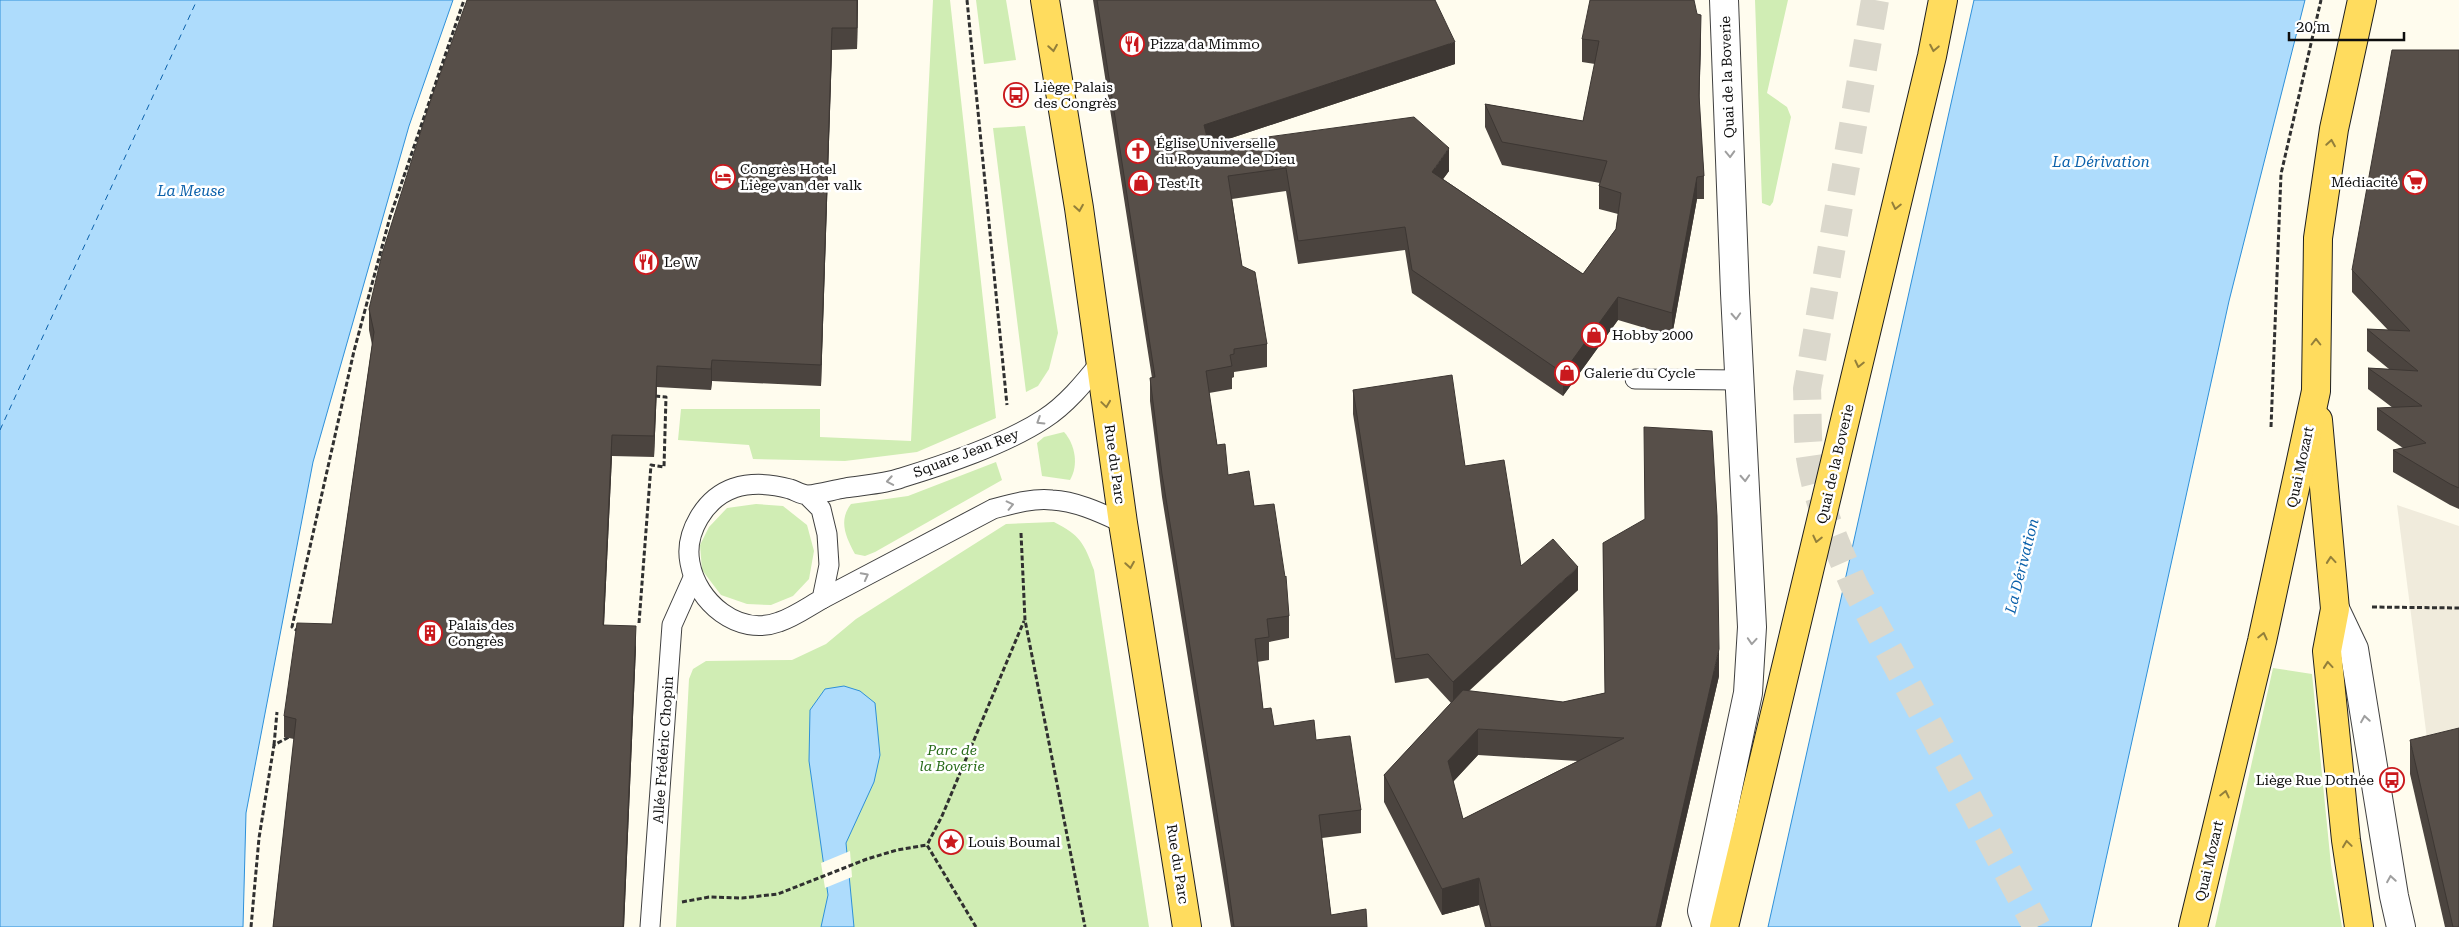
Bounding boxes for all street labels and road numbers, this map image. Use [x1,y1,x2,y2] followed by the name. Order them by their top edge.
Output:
[1717,15,1737,138] street label: Quai de la Boverie
[1813,402,1857,525] street label: Quai de la Boverie
[1101,423,1129,505] street label: Rue du Parc
[911,425,1022,481] street label: Square Jean Rey
[2284,425,2316,509] street label: Quai Mozart
[650,676,676,824] street label: Allée Frédéric Chopin
[2192,819,2226,903] street label: Quai Mozart
[1164,823,1192,905] street label: Rue du Parc

